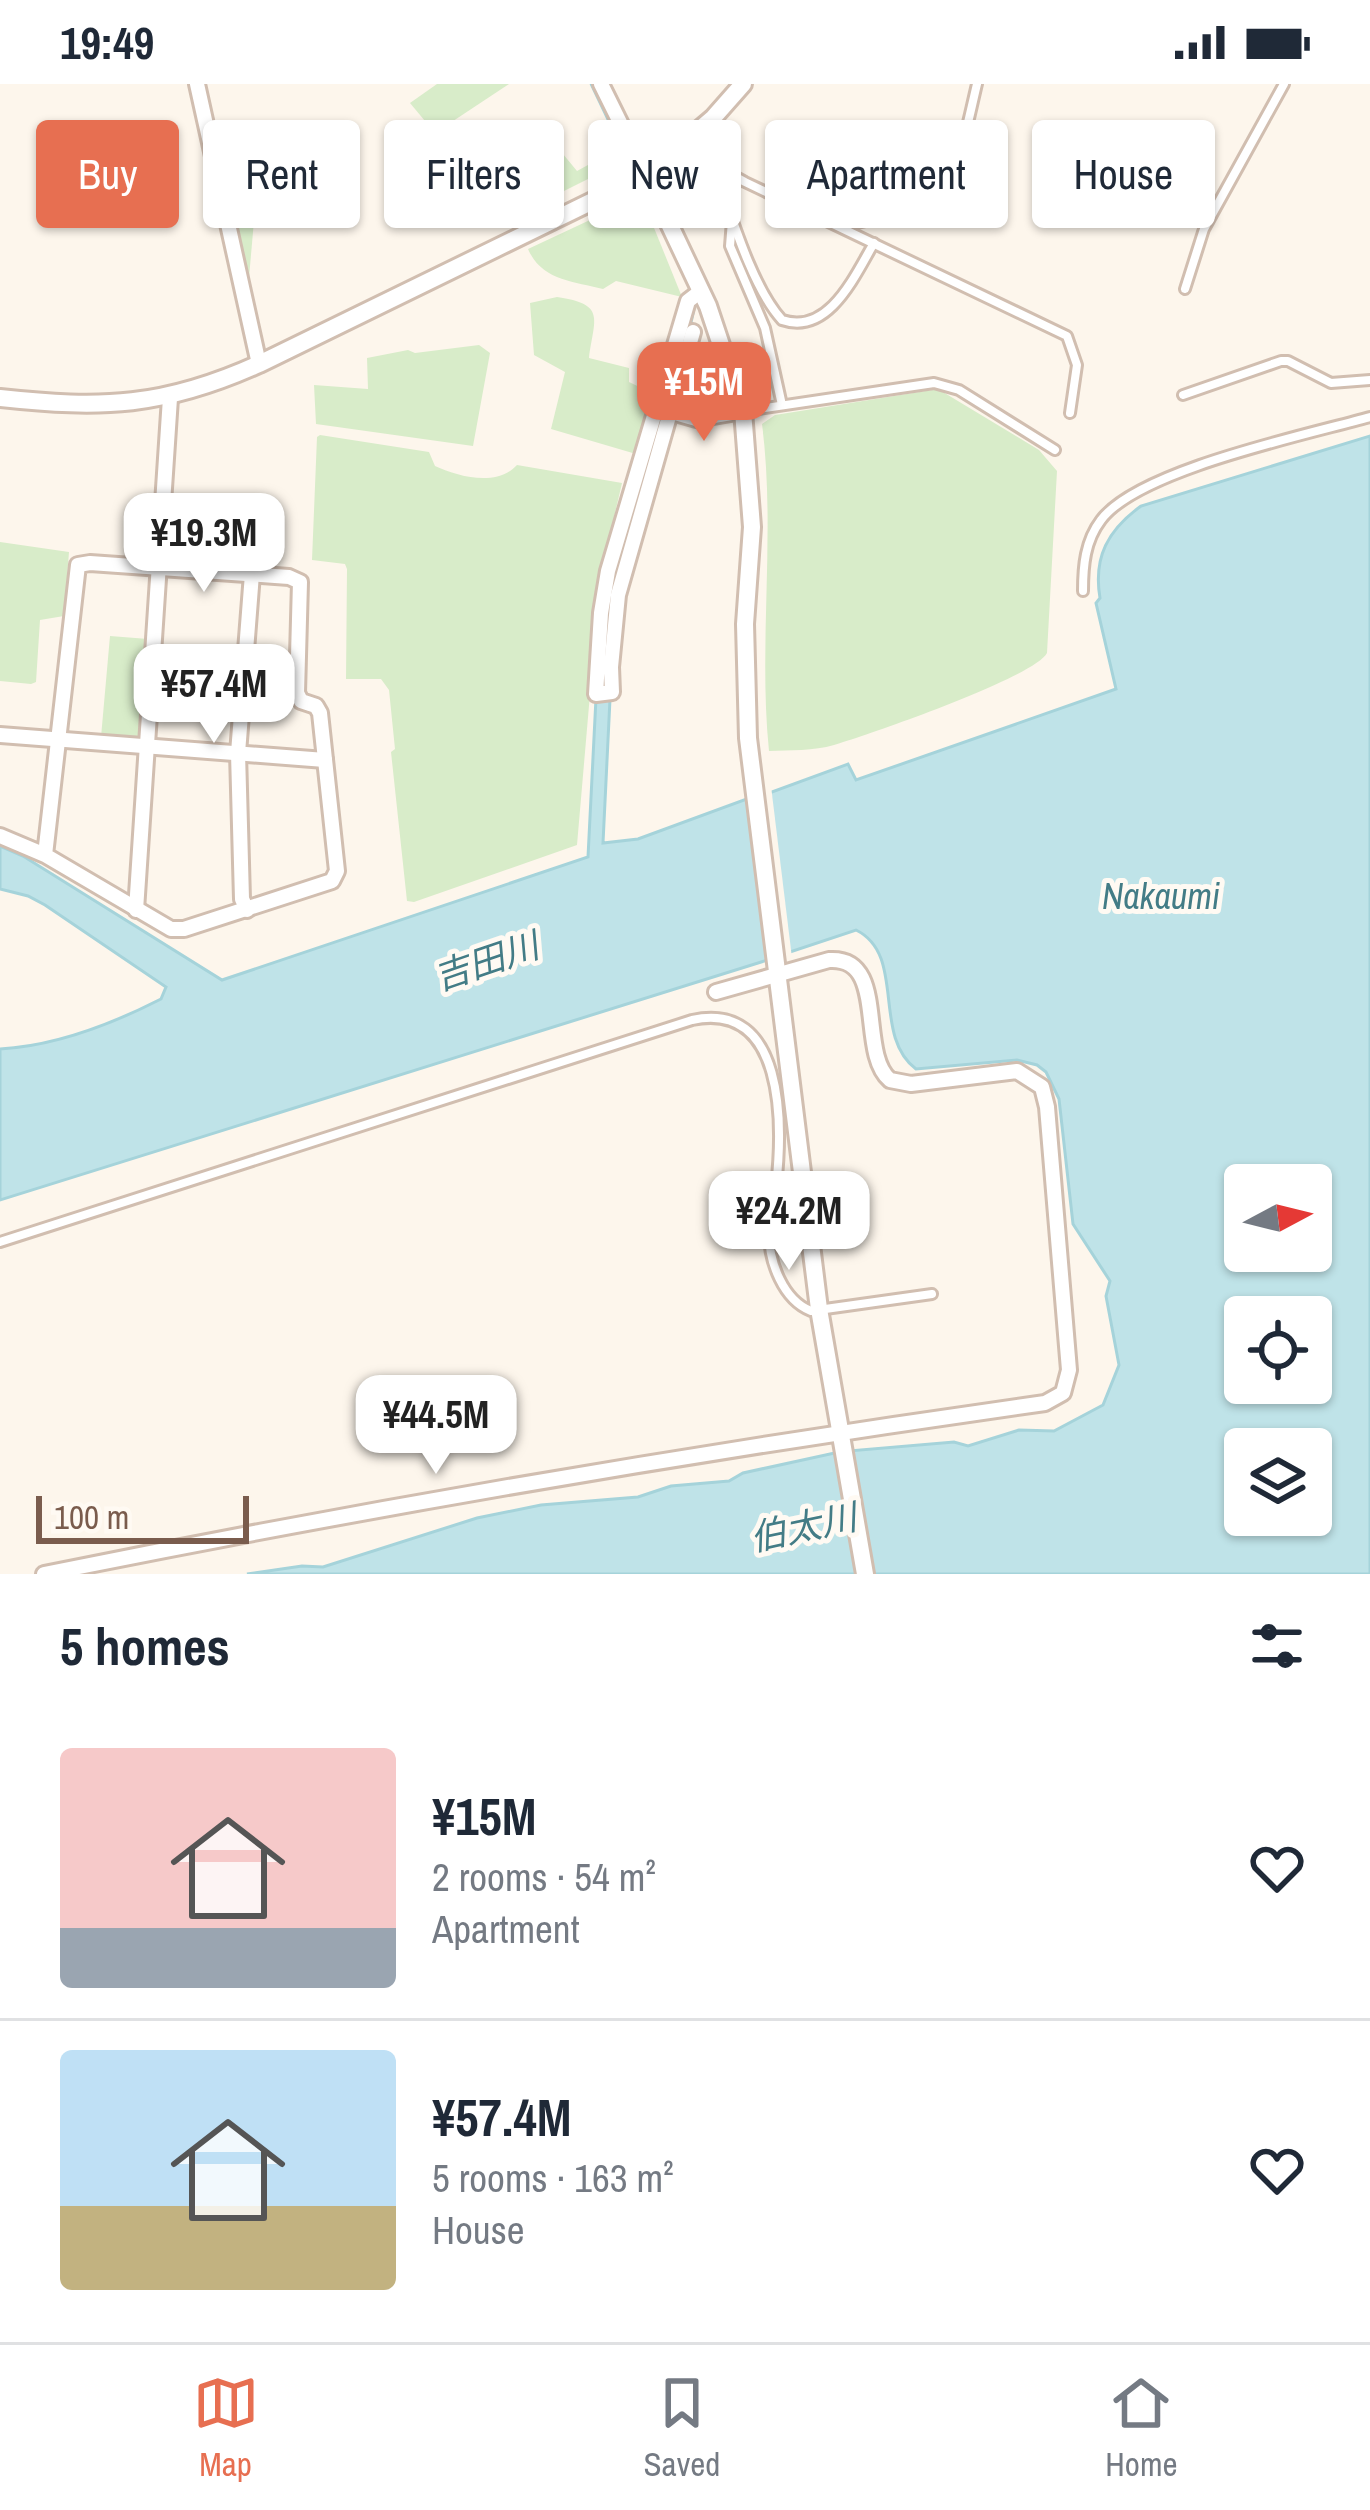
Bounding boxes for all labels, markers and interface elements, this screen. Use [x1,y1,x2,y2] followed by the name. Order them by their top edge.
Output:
[60,12,154,73] text: 19:49
[36,120,179,228] chip: Buy
[203,120,360,228] chip: Rent
[384,120,564,228] chip: Filters
[588,120,741,228] chip: New
[765,120,1008,228] chip: Apartment
[1032,120,1215,228] chip: House
[633,342,775,444] pin: ¥15M
[664,355,744,407] text: ¥15M
[106,493,302,595] pin: ¥19.3M
[151,506,257,558] text: ¥19.3M
[116,644,312,746] pin: ¥57.4M
[161,657,267,709] text: ¥57.4M
[1102,872,1220,920] water label: Nakaumi
[427,919,549,1001] water label: 吉田川
[1224,1164,1332,1272] north arrow
[1224,1164,1332,1536] map controls
[691,1171,887,1273] pin: ¥24.2M
[736,1184,842,1236] text: ¥24.2M
[1224,1296,1332,1404] button: locate
[338,1375,534,1477] pin: ¥44.5M
[383,1388,489,1440] text: ¥44.5M
[1224,1428,1332,1536] button: layers
[36,1490,249,1543] scale bar
[745,1491,865,1562] water label: 伯太川
[54,1495,129,1539] text: 100 m
[60,1612,230,1681] text: 5 homes
[1244,1613,1310,1679] icon: filters
[432,1782,537,1851] text: ¥15M
[156,1796,300,1940] icon: home
[1244,1835,1310,1901] icon: heart
[432,1851,656,1903] text: 2 rooms · 54 m²
[432,1903,580,1955] text: Apartment
[432,2083,572,2152] text: ¥57.4M
[156,2098,300,2242] icon: home
[1244,2137,1310,2203] icon: heart
[432,2152,674,2204] text: 5 rooms · 163 m²
[432,2204,524,2256] text: House
[193,2370,259,2486] tab: Map
[644,2370,720,2486] tab: Saved
[1105,2370,1177,2486] tab: Home

